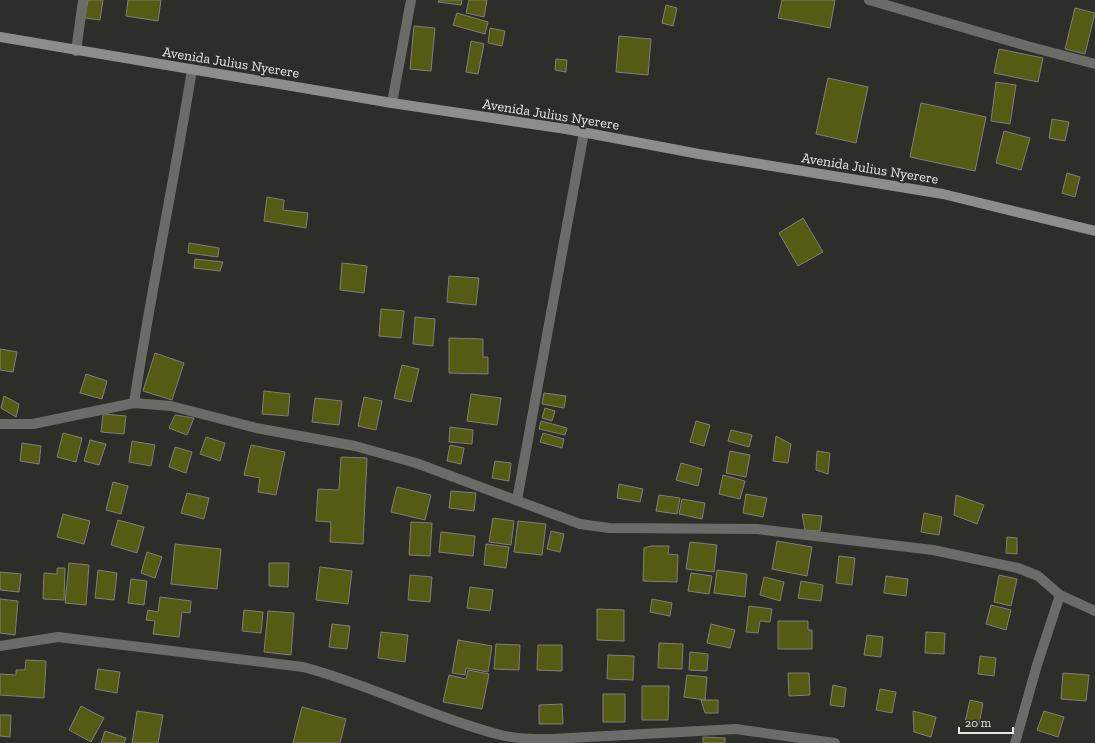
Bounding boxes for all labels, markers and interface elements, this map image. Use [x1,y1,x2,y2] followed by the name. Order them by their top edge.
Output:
[161,43,301,82] street label: Avenida Julius Nyerere
[481,95,621,134] street label: Avenida Julius Nyerere
[800,149,940,188] street label: Avenida Julius Nyerere
[959,709,1013,735] scale bar
[965,716,992,730] text: 20 m

